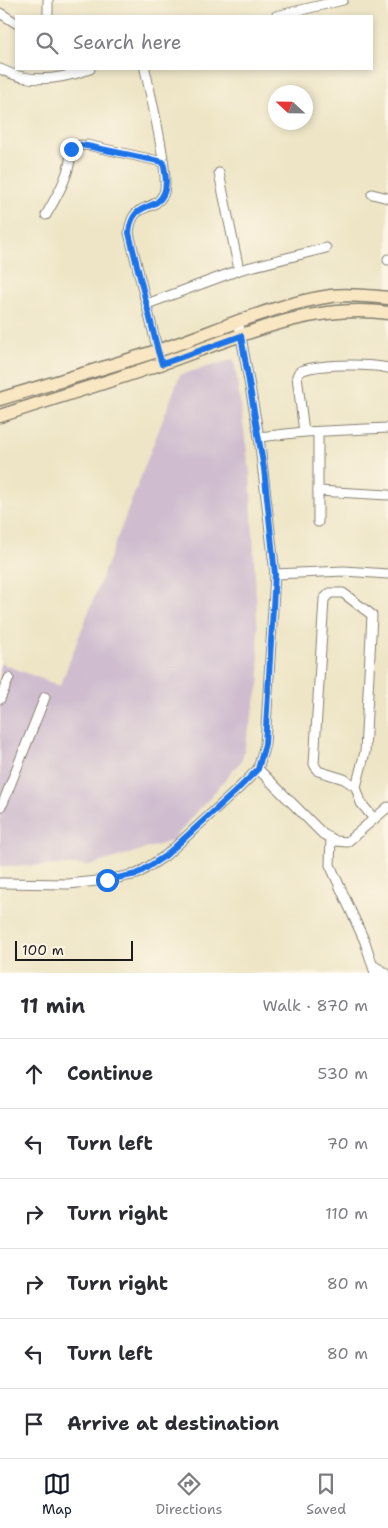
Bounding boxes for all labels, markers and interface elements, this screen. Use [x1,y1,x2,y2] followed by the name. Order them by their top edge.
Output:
[15,15,373,70] search box
[33,29,61,57] icon: search
[73,30,182,55] text: Search here
[268,85,313,130] north arrow
[60,138,83,161] route end
[96,869,119,892] route start
[15,938,132,961] scale bar
[22,941,64,959] text: 100 m
[20,992,85,1020] text: 11 min
[262,995,368,1016] text: Walk · 870 m
[20,1060,48,1088] icon: ahead
[67,1061,153,1086] text: Continue
[318,1063,368,1084] text: 530 m
[20,1130,48,1158] icon: left
[67,1131,153,1156] text: Turn left
[327,1133,368,1154] text: 70 m
[20,1200,48,1228] icon: right
[67,1201,168,1226] text: Turn right
[325,1203,368,1224] text: 110 m
[20,1270,48,1298] icon: right
[67,1271,168,1296] text: Turn right
[327,1273,368,1294] text: 80 m
[20,1340,48,1368] icon: left
[67,1341,153,1366] text: Turn left
[327,1343,368,1364] text: 80 m
[20,1410,48,1438] icon: arrive
[67,1411,279,1436] text: Arrive at destination
[42,1470,72,1518] tab: Map
[156,1470,222,1518] tab: Directions
[306,1470,346,1518] tab: Saved

